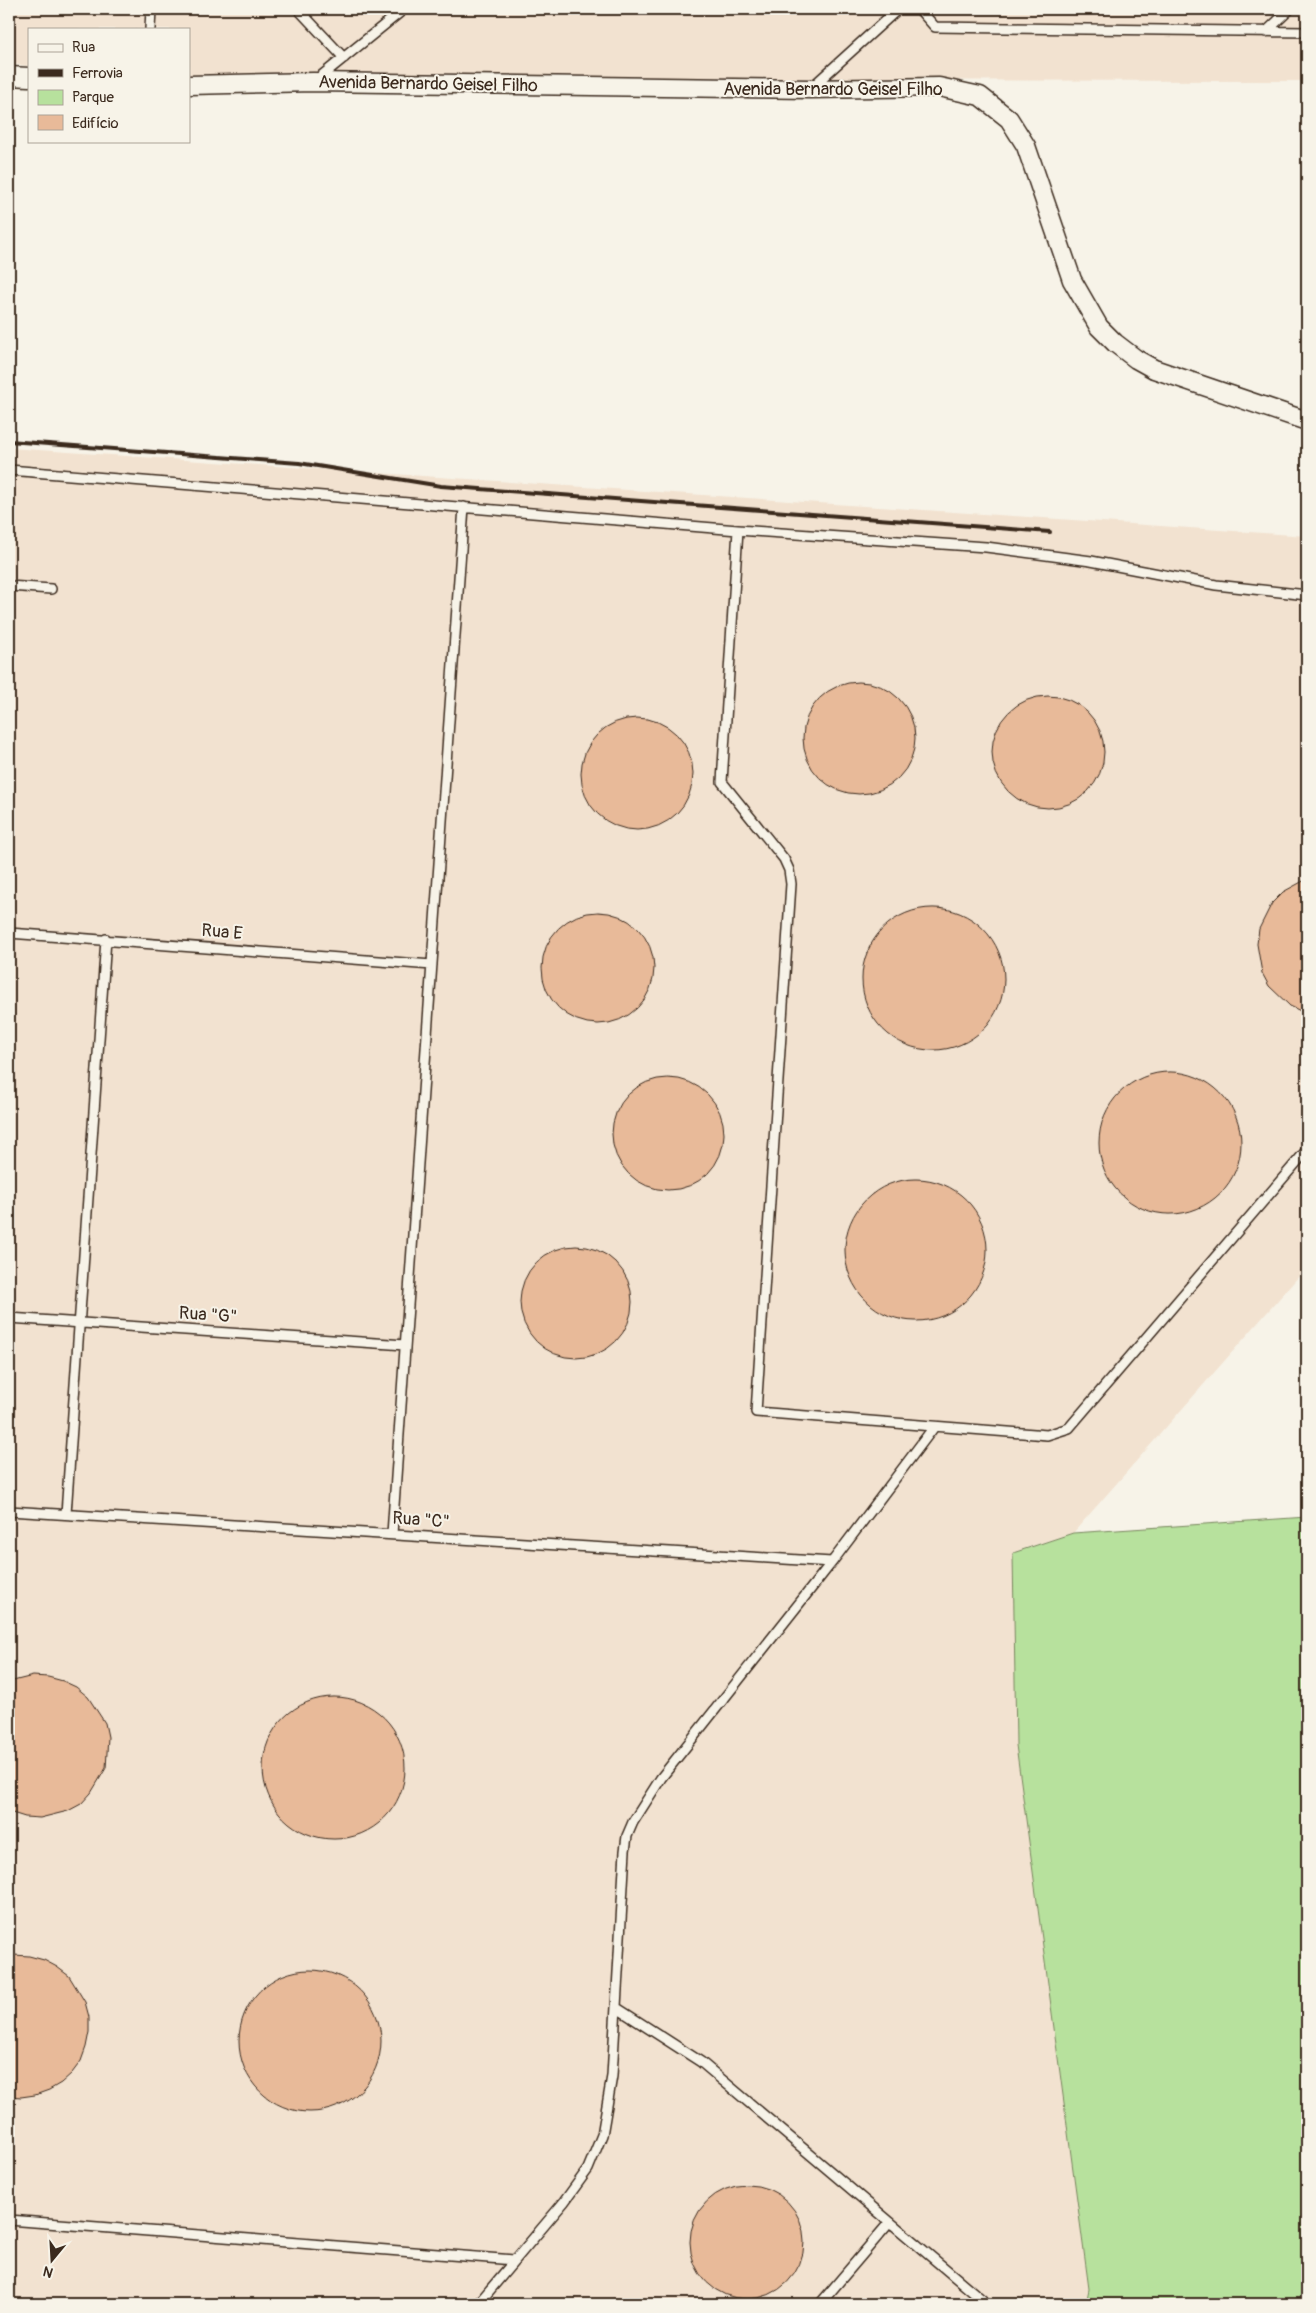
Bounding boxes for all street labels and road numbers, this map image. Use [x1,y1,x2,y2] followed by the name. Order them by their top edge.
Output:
[318,71,538,97] street label: Avenida Bernardo Geisel Filho
[723,78,943,101] street label: Avenida Bernardo Geisel Filho
[201,919,243,945] street label: Rua E
[178,1301,238,1329] street label: Rua "G"
[392,1507,450,1533] street label: Rua "C"

